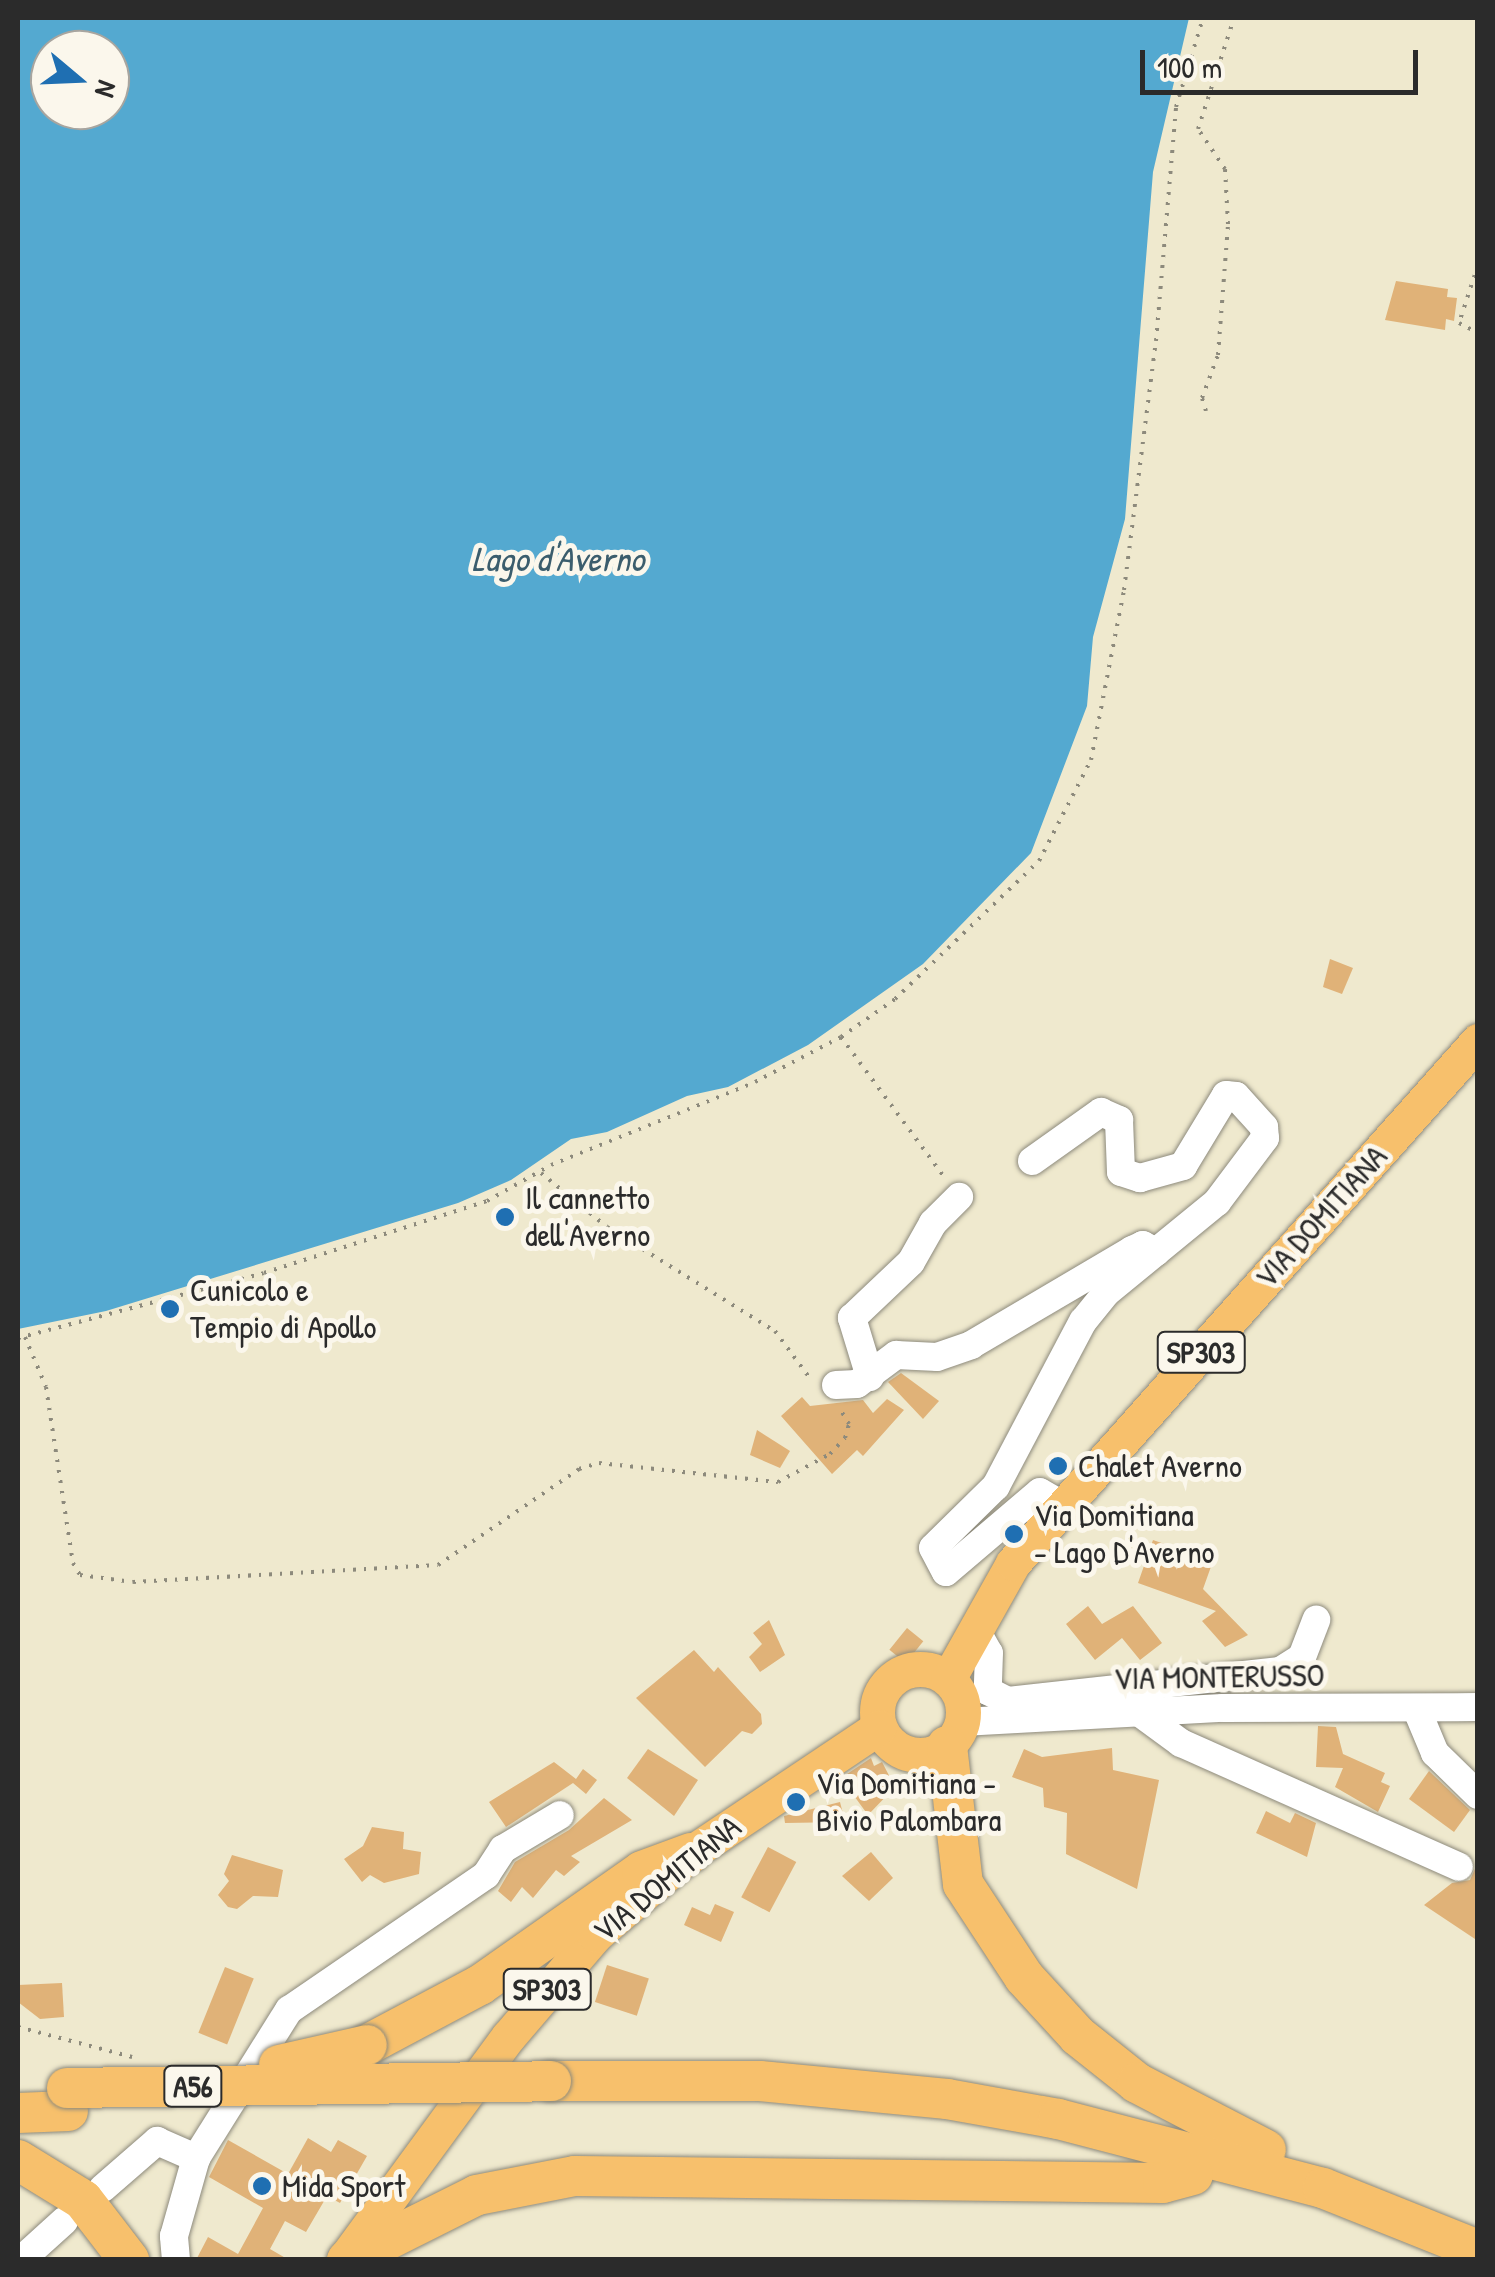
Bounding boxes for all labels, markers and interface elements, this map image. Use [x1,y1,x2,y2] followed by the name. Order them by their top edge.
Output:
[30,30,130,130] north arrow
[1145,30,1422,92] scale bar
[1157,47,1222,87] text: 100 m
[86,76,127,102] text: N
[472,538,644,580] water label: Lago d'Averno
[1247,1138,1395,1296] street label: VIA DOMITIANA
[525,1180,650,1255] place label: Il cannetto dell'Averno
[494,1206,516,1228] marker: Il cannetto dell'Averno
[190,1272,376,1347] place label: Cunicolo e Tempio di Apollo
[159,1298,181,1320] marker: Cunicolo e Tempio di Apollo
[1156,1327,1246,1377] road number: SP303
[1078,1447,1242,1485] place label: Chalet Averno
[1047,1455,1069,1477] marker: Chalet Averno
[1034,1497,1215,1572] place label: Via Domitiana - Lago D'Averno
[1003,1523,1025,1545] marker: Via Domitiana - Lago D'Averno
[1113,1656,1325,1698] street label: VIA MONTERUSSO
[816,1765,1001,1840] place label: Via Domitiana - Bivio Palombara
[785,1791,807,1813] marker: Via Domitiana - Bivio Palombara
[585,1808,749,1950] street label: VIA DOMITIANA
[502,1964,592,2014] road number: SP303
[163,2061,223,2111] road number: A56
[282,2167,405,2205] place label: Mida Sport
[251,2175,273,2197] marker: Mida Sport

